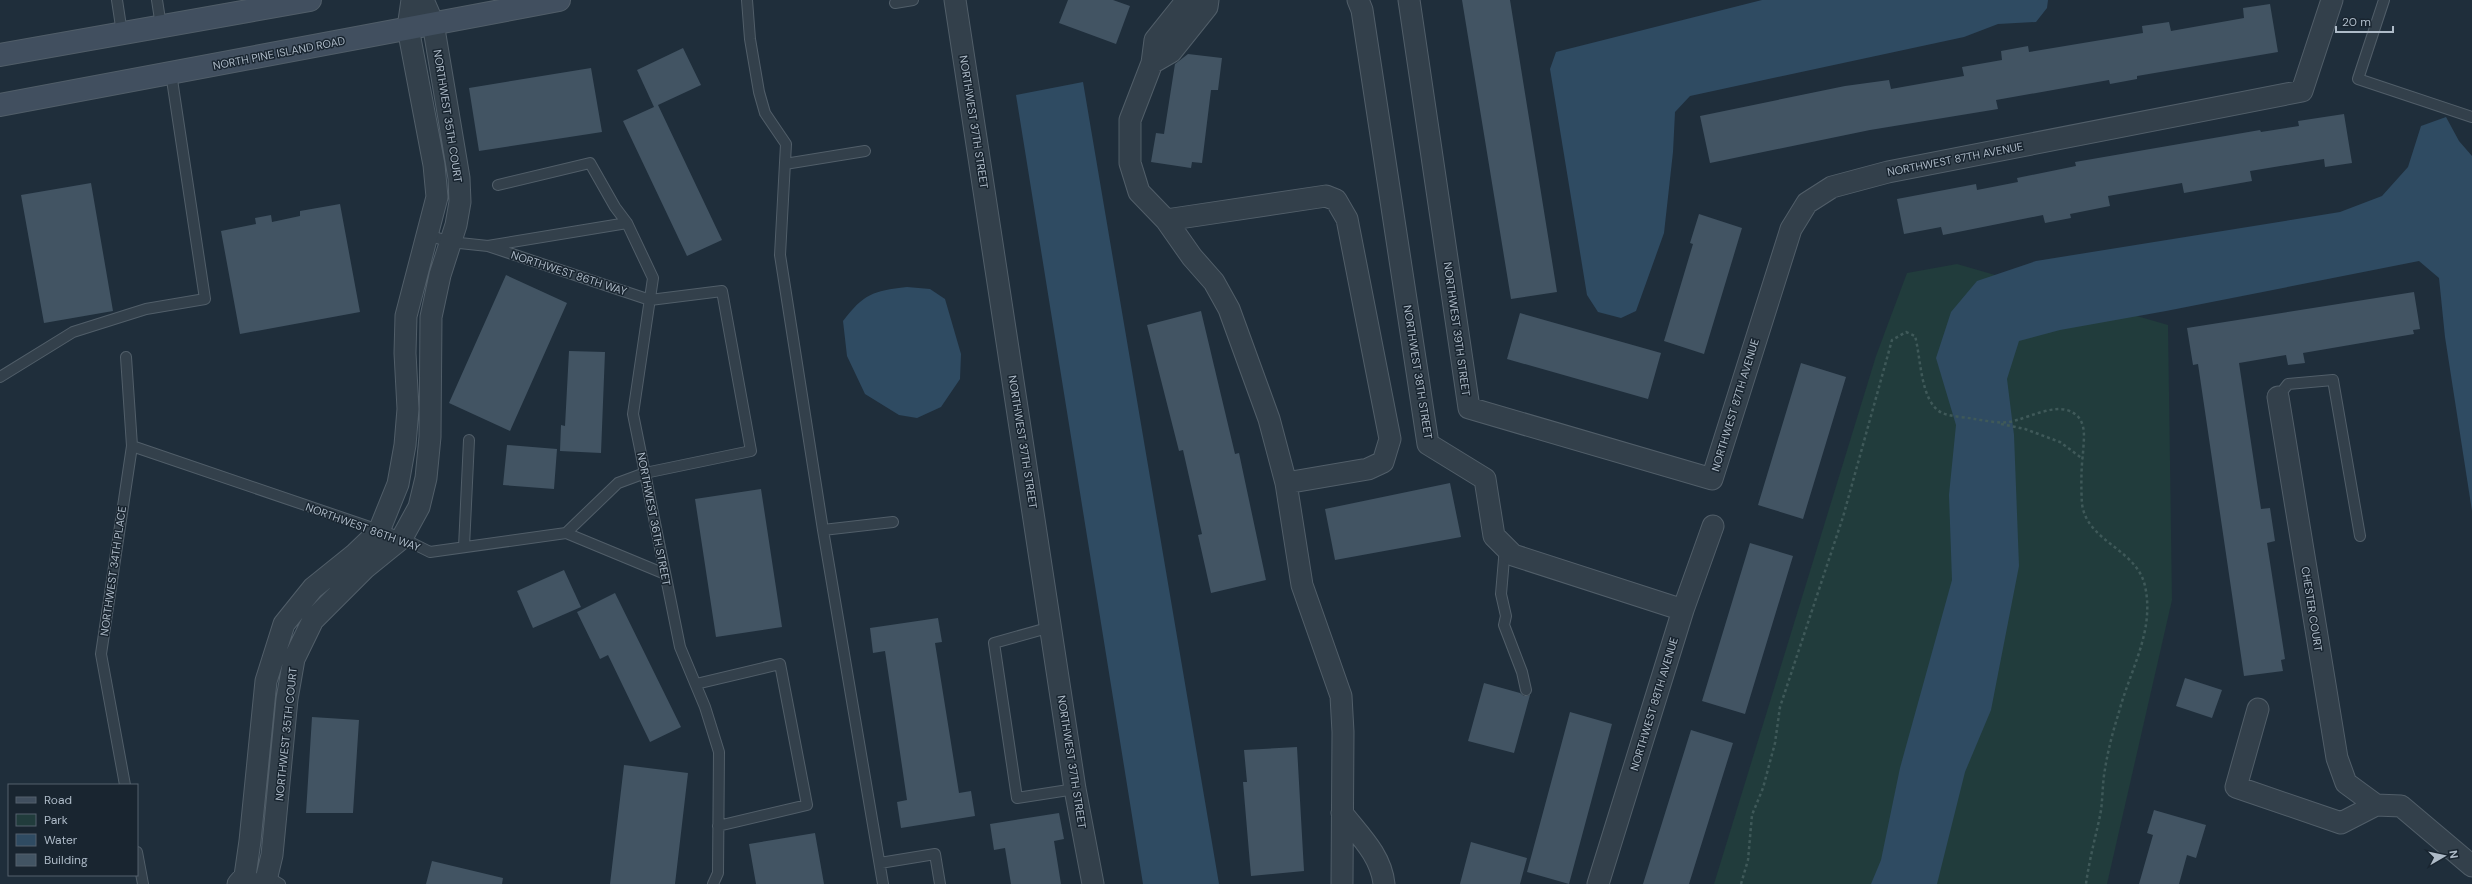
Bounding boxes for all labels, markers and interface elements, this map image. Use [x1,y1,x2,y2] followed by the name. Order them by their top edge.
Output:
[2336,8,2393,34] scale bar
[2342,14,2371,30] text: 20 m
[212,33,347,73] street label: NORTH PINE ISLAND ROAD
[431,49,465,183] street label: NORTHWEST 35TH COURT
[957,54,991,190] street label: NORTHWEST 37TH STREET
[1886,139,2024,179] street label: NORTHWEST 87TH AVENUE
[509,248,629,299] street label: NORTHWEST 86TH WAY
[1441,261,1473,397] street label: NORTHWEST 39TH STREET
[1400,304,1436,440] street label: NORTHWEST 38TH STREET
[1708,337,1762,473] street label: NORTHWEST 87TH AVENUE
[1006,374,1040,510] street label: NORTHWEST 37TH STREET
[634,451,674,587] street label: NORTHWEST 36TH STREET
[304,500,423,554] street label: NORTHWEST 86TH WAY
[97,505,129,637] street label: NORTHWEST 34TH PLACE
[2298,565,2326,653] street label: CHESTER COURT
[1627,636,1681,772] street label: NORTHWEST 88TH AVENUE
[272,666,300,802] street label: NORTHWEST 35TH COURT
[1055,694,1089,830] street label: NORTHWEST 37TH STREET
[8,784,138,876] legend
[44,792,72,808] text: Road
[44,812,68,828] text: Park
[44,832,78,848] text: Water
[2424,836,2464,876] north arrow
[2446,849,2461,859] text: N
[44,852,88,868] text: Building

